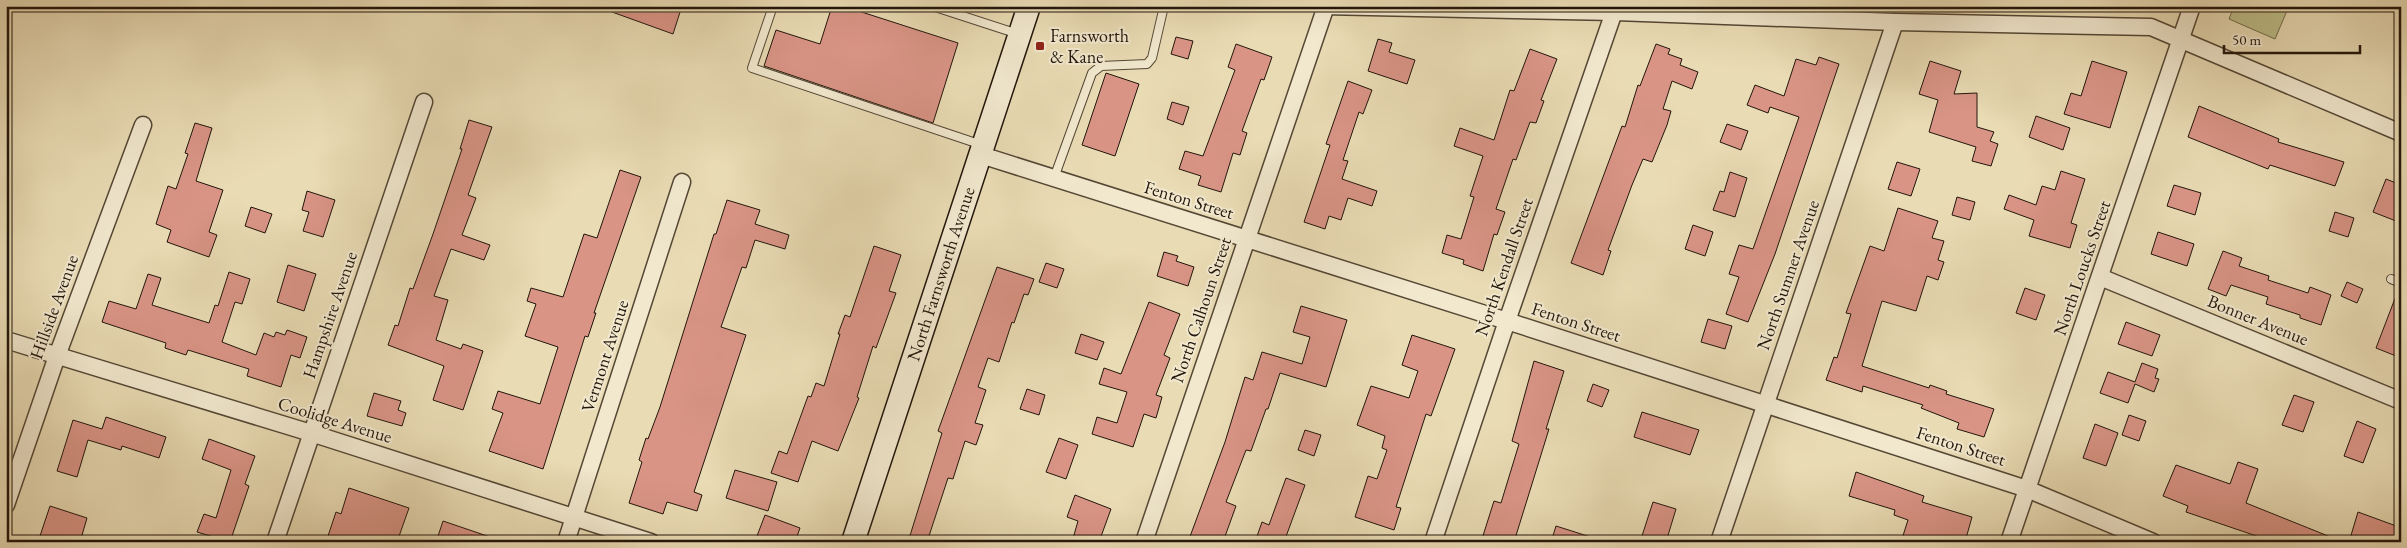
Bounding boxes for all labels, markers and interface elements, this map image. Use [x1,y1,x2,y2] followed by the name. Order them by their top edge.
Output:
[2224,22,2361,54] scale bar
[1050,24,1129,68] place label: Farnsworth & Kane
[2232,30,2261,49] text: 50 m
[1034,40,1046,52] marker: Farnsworth & Kane
[1142,175,1237,224] street label: Fenton Street
[901,184,980,364] street label: North Farnsworth Avenue
[1469,194,1538,339] street label: North Kendall Street
[1751,197,1824,353] street label: North Sumner Avenue
[2048,197,2116,338] street label: North Loucks Street
[1165,234,1236,386] street label: North Calhoun Street
[297,248,362,381] street label: Hampshire Avenue
[24,252,83,362] street label: Hillside Avenue
[2204,289,2312,350] street label: Bonner Avenue
[1529,296,1624,347] street label: Fenton Street
[576,297,633,415] street label: Vermont Avenue
[275,391,395,448] street label: Coolidge Avenue
[1914,420,2009,471] street label: Fenton Street

